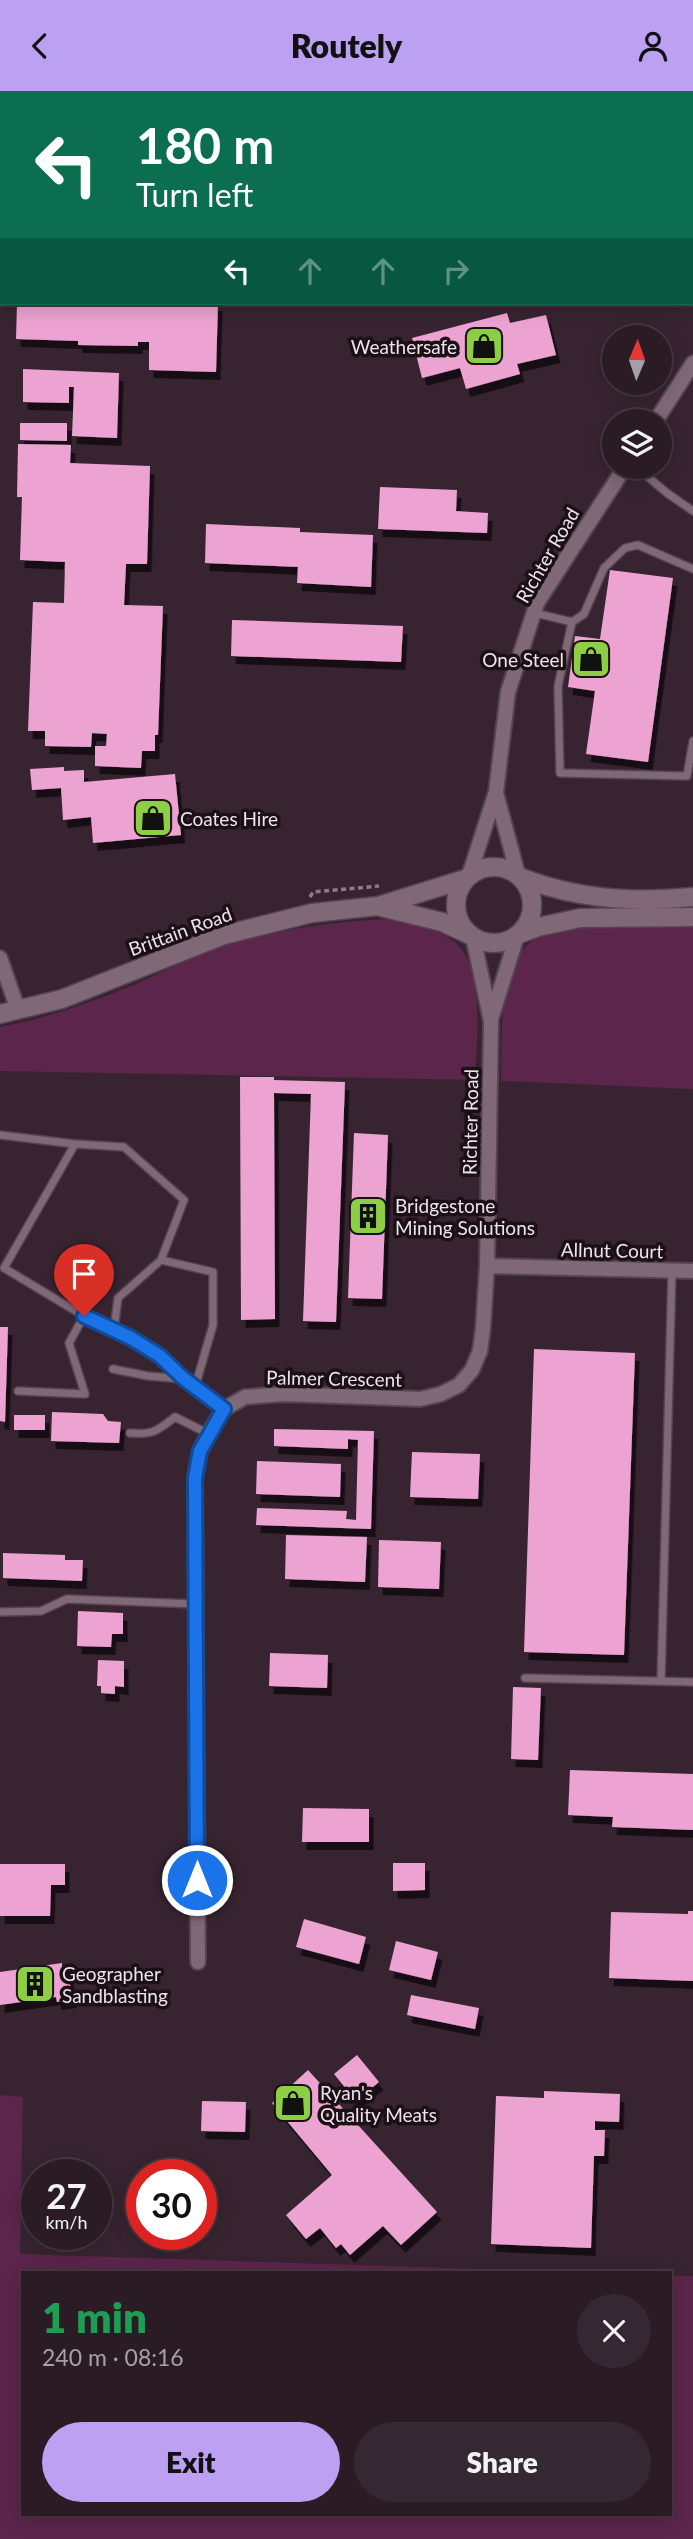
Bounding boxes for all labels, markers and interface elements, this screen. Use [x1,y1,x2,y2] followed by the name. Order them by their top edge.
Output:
[291,26,402,65] text: Routely
[21,27,59,65] icon: back
[634,27,672,65] icon: person
[136,116,274,174] text: 180 m
[21,119,112,210] icon: left
[136,175,253,214] text: Turn left
[218,252,256,290] icon: left
[291,252,329,290] icon: ahead
[364,252,402,290] icon: ahead
[437,252,475,290] icon: right
[463,325,505,367] shop icon: Weathersafe
[602,325,672,395] north arrow
[602,325,672,479] map controls
[351,335,457,358] place label: Weathersafe
[602,409,672,479] button: layers
[510,503,584,607] street label: Richter Road
[570,638,612,680] shop icon: One Steel
[482,648,564,671] place label: One Steel
[132,797,174,839] shop icon: Coates Hire
[180,807,278,830] place label: Coates Hire
[125,902,235,960] street label: Brittain Road
[458,1069,482,1175] street label: Richter Road
[395,1194,535,1239] place label: Bridgestone Mining Solutions
[347,1195,389,1237] building icon: Bridgestone Mining Solutions
[561,1238,664,1262] street label: Allnut Court
[54,1244,114,1316] pin
[65,1255,103,1293] icon: arrive
[266,1365,402,1391] street label: Palmer Crescent
[160,1843,234,1917] position arrow
[62,1962,168,2007] place label: Geographer Sandblasting
[14,1963,56,2005] building icon: Geographer Sandblasting
[320,2081,437,2126] place label: Ryan's Quality Meats
[272,2082,314,2124] shop icon: Ryan's Quality Meats
[126,2159,217,2250] speed limit sign: 30
[46,2174,87,2216] text: 27
[45,2211,88,2233] text: km/h
[42,2292,147,2342] text: 1 min
[577,2294,651,2368] button: close
[42,2343,184,2371] text: 240 m · 08:16
[42,2422,340,2502] button: Exit
[354,2422,651,2502] button: Share

